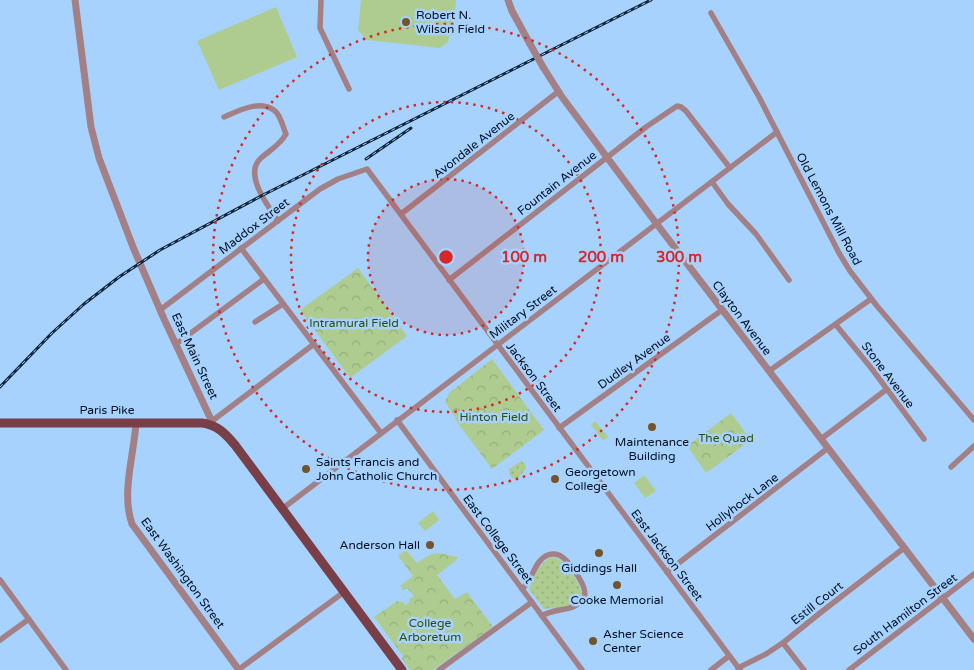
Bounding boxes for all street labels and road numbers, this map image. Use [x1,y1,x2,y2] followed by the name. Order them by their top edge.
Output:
[430,109,518,181] street label: Avondale Avenue
[515,148,599,218] street label: Fountain Avenue
[793,150,865,268] street label: Old Lemons Mill Road
[216,195,292,257] street label: Maddox Street
[709,278,775,358] street label: Clayton Avenue
[487,282,560,342] street label: Military Street
[169,311,221,402] street label: East Main Street
[595,330,673,392] street label: Dudley Avenue
[859,339,918,411] street label: Stone Avenue
[503,340,565,415] street label: Jackson Street
[79,403,135,417] street label: Paris Pike
[703,470,781,534] street label: Hollyhock Lane
[460,492,536,587] street label: East College Street
[628,507,706,604] street label: East Jackson Street
[138,515,228,631] street label: East Washington Street
[850,570,960,658] street label: South Hamilton Street
[788,578,846,628] street label: Estill Court

